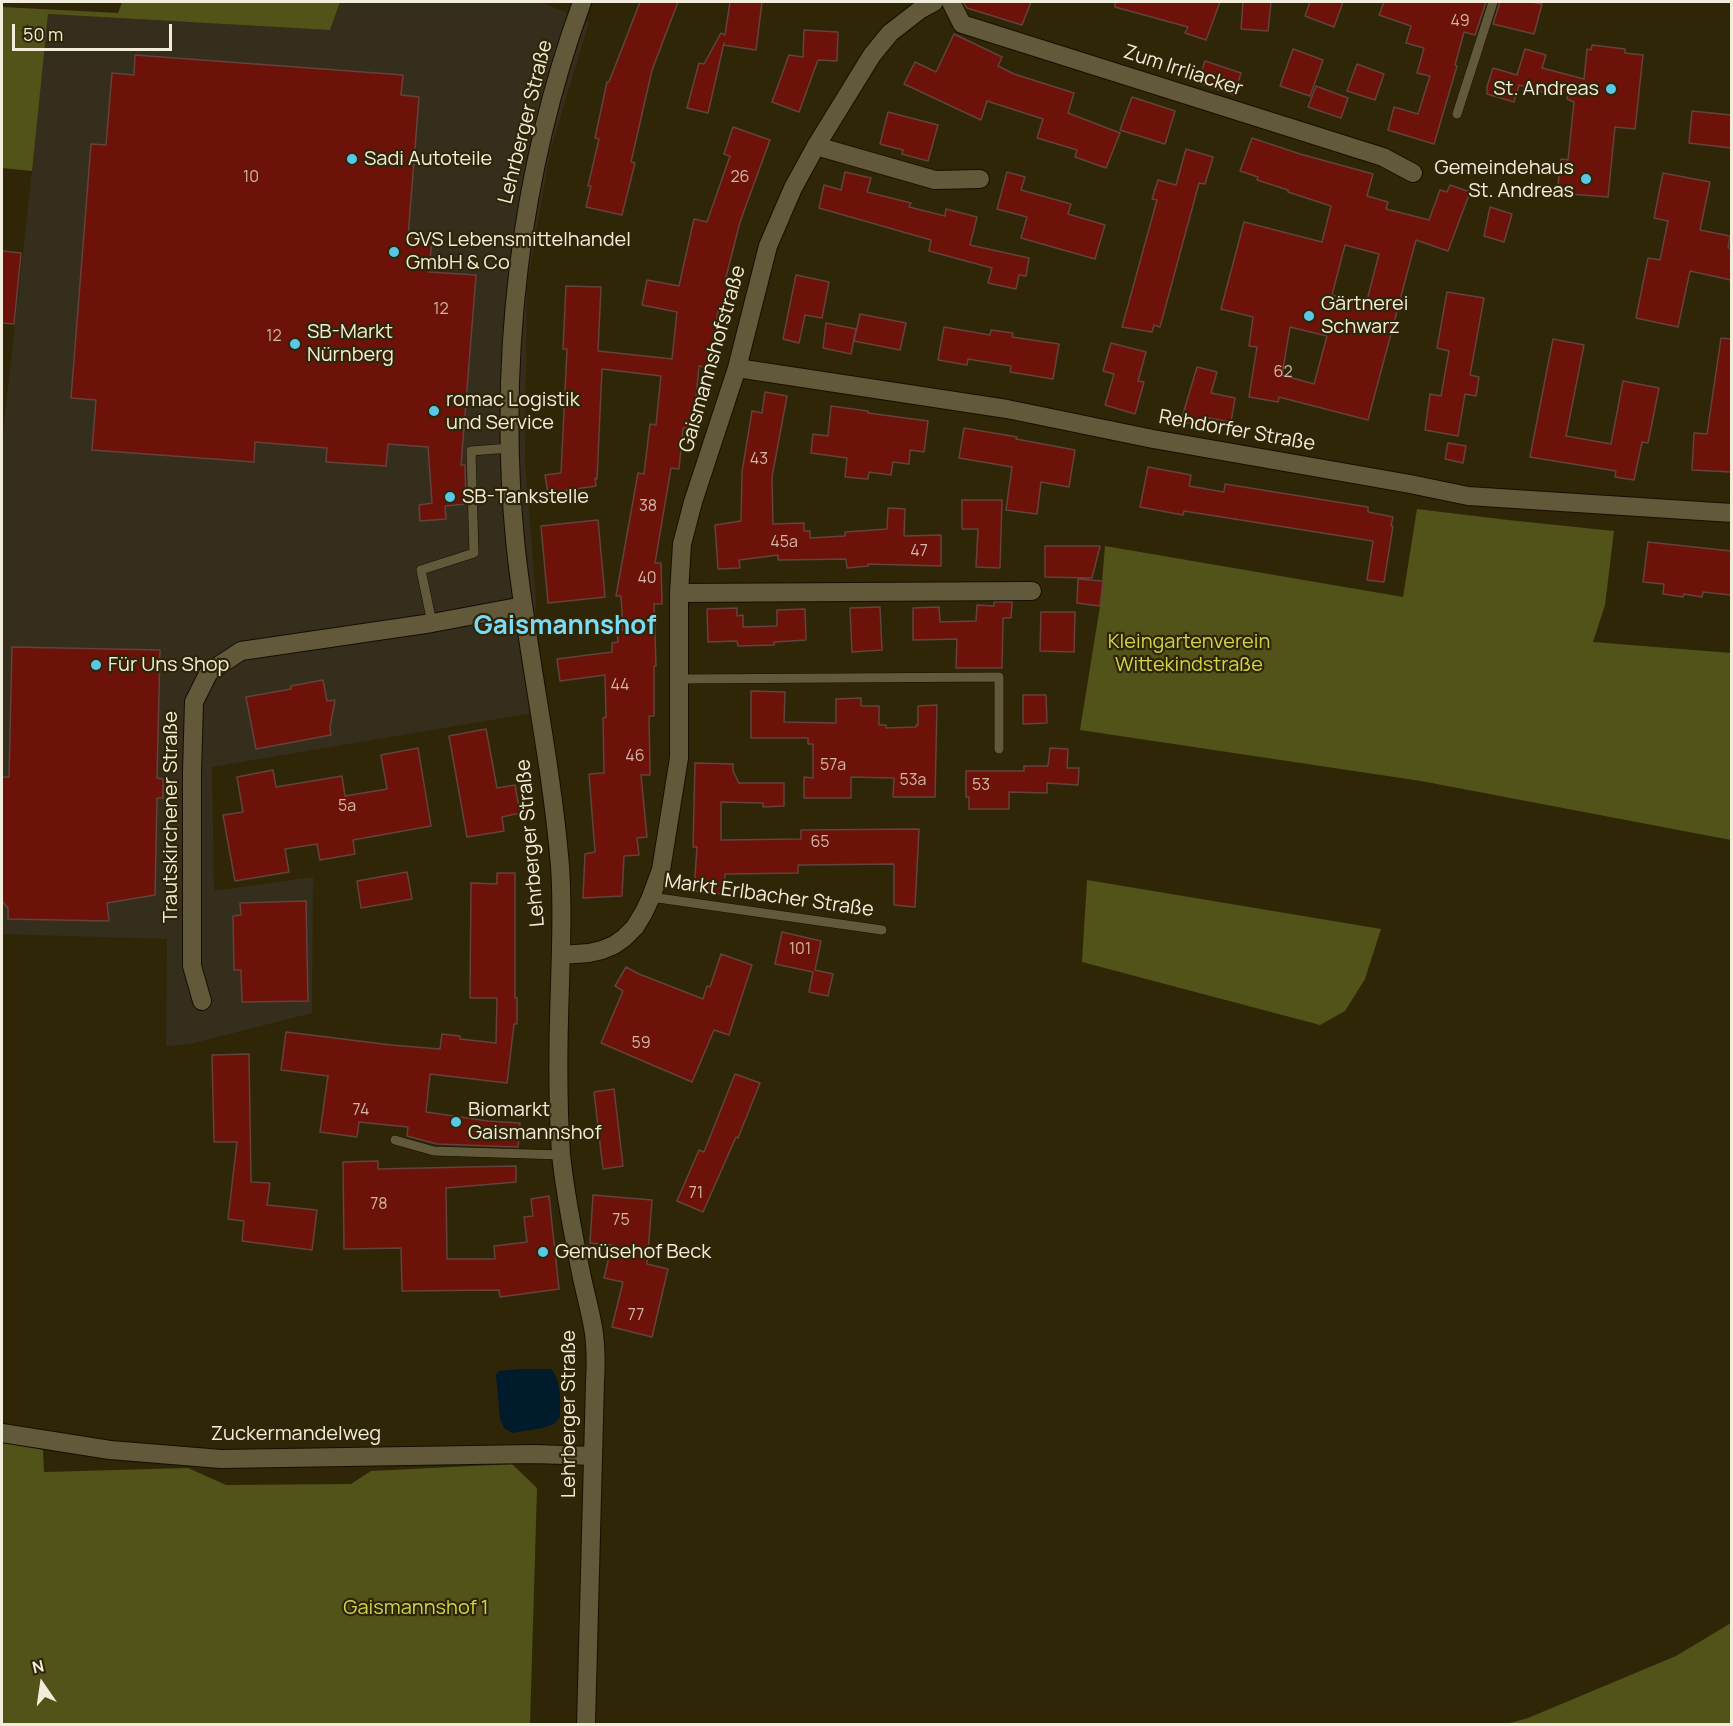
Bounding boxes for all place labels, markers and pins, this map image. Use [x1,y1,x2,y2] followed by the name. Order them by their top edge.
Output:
[1493,77,1599,101] place label: St. Andreas
[1604,82,1618,96] marker: St. Andreas
[364,147,492,171] place label: Sadi Autoteile
[345,152,359,166] marker: Sadi Autoteile
[1435,156,1574,203] place label: Gemeindehaus St. Andreas
[1579,172,1593,186] marker: Gemeindehaus St. Andreas
[406,228,631,275] place label: GVS Lebensmittelhandel GmbH & Co
[387,245,401,259] marker: GVS Lebensmittelhandel GmbH & Co
[1321,292,1408,339] place label: Gärtnerei Schwarz
[1302,309,1316,323] marker: Gärtnerei Schwarz
[307,320,394,367] place label: SB-Markt Nürnberg
[288,337,302,351] marker: SB-Markt Nürnberg
[446,388,580,435] place label: romac Logistik und Service
[427,404,441,418] marker: romac Logistik und Service
[462,485,589,509] place label: SB-Tankstelle
[443,490,457,504] marker: SB-Tankstelle
[108,653,229,677] place label: Für Uns Shop
[89,658,103,672] marker: Für Uns Shop
[468,1098,602,1145] place label: Biomarkt Gaismannshof
[449,1115,463,1129] marker: Biomarkt Gaismannshof
[555,1240,711,1264] place label: Gemüsehof Beck
[536,1245,550,1259] marker: Gemüsehof Beck

